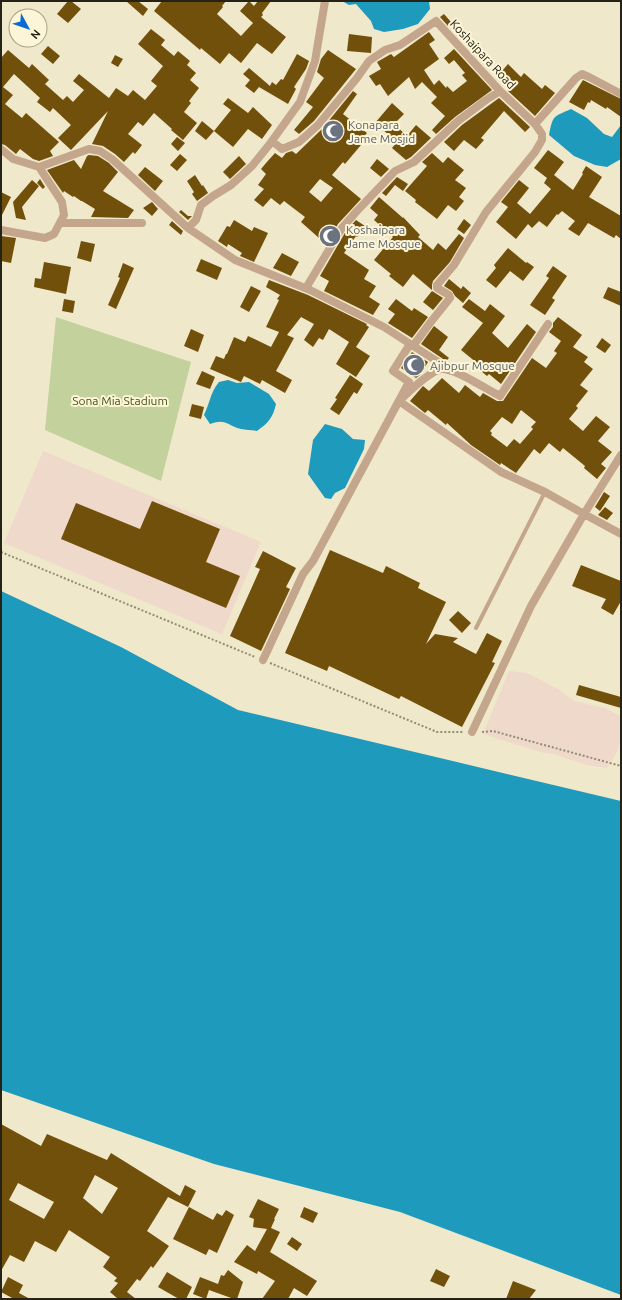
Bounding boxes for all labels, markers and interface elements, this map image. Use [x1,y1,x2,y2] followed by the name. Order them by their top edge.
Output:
[8,8,48,48] north arrow
[448,17,518,91] street label: Koshaipara Road
[28,27,43,41] text: N
[320,118,346,144] mosque icon: Konapara Jame Mosjid
[348,118,415,145] place label: Konapara Jame Mosjid
[317,223,343,249] mosque icon: Koshaipara Jame Mosque
[346,223,421,250] place label: Koshaipara Jame Mosque
[401,352,427,378] mosque icon: Ajibpur Mosque
[430,359,515,372] place label: Ajibpur Mosque
[72,394,168,407] park label: Sona Mia Stadium

